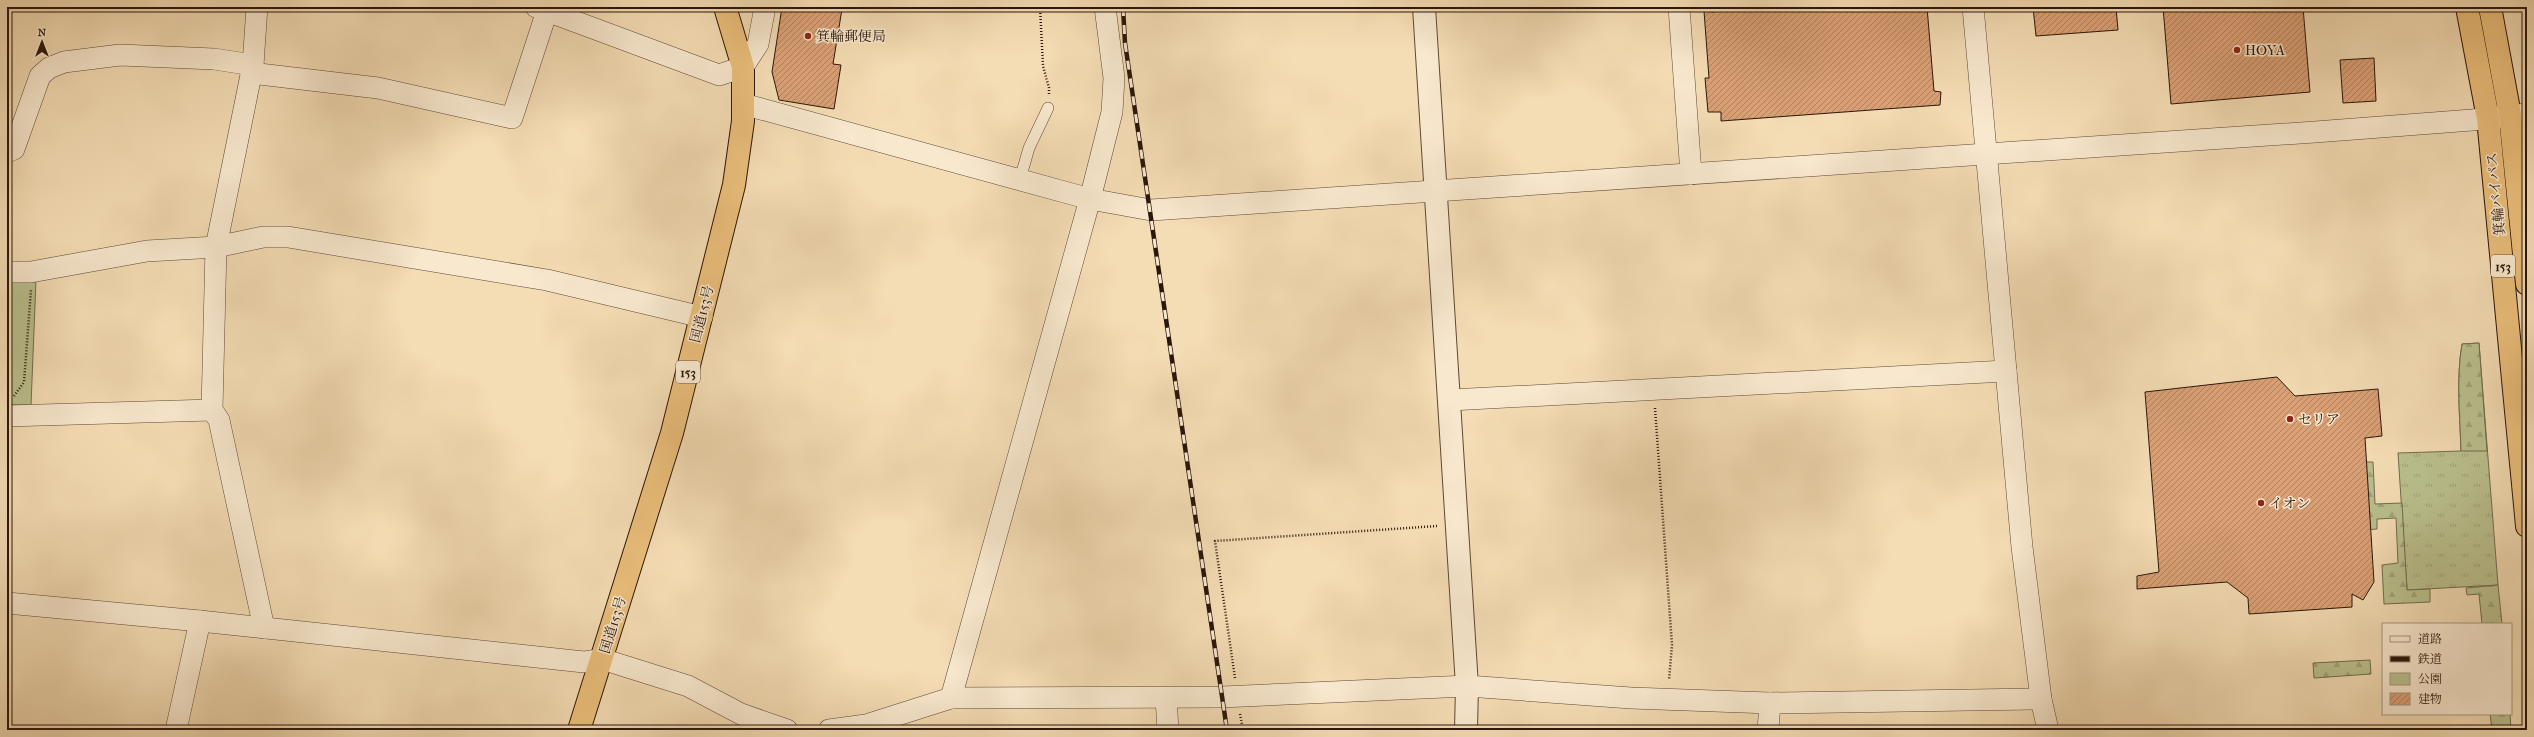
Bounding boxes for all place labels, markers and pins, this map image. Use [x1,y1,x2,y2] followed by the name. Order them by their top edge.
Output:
[816,28,886,45] place label: 箕輪郵便局
[803,31,813,41] marker: 箕輪郵便局
[2245,42,2286,59] place label: HOYA
[2232,45,2242,55] marker: HOYA
[2298,411,2340,428] place label: セリア
[2285,414,2295,424] marker: セリア
[2269,495,2311,512] place label: イオン
[2256,498,2266,508] marker: イオン

